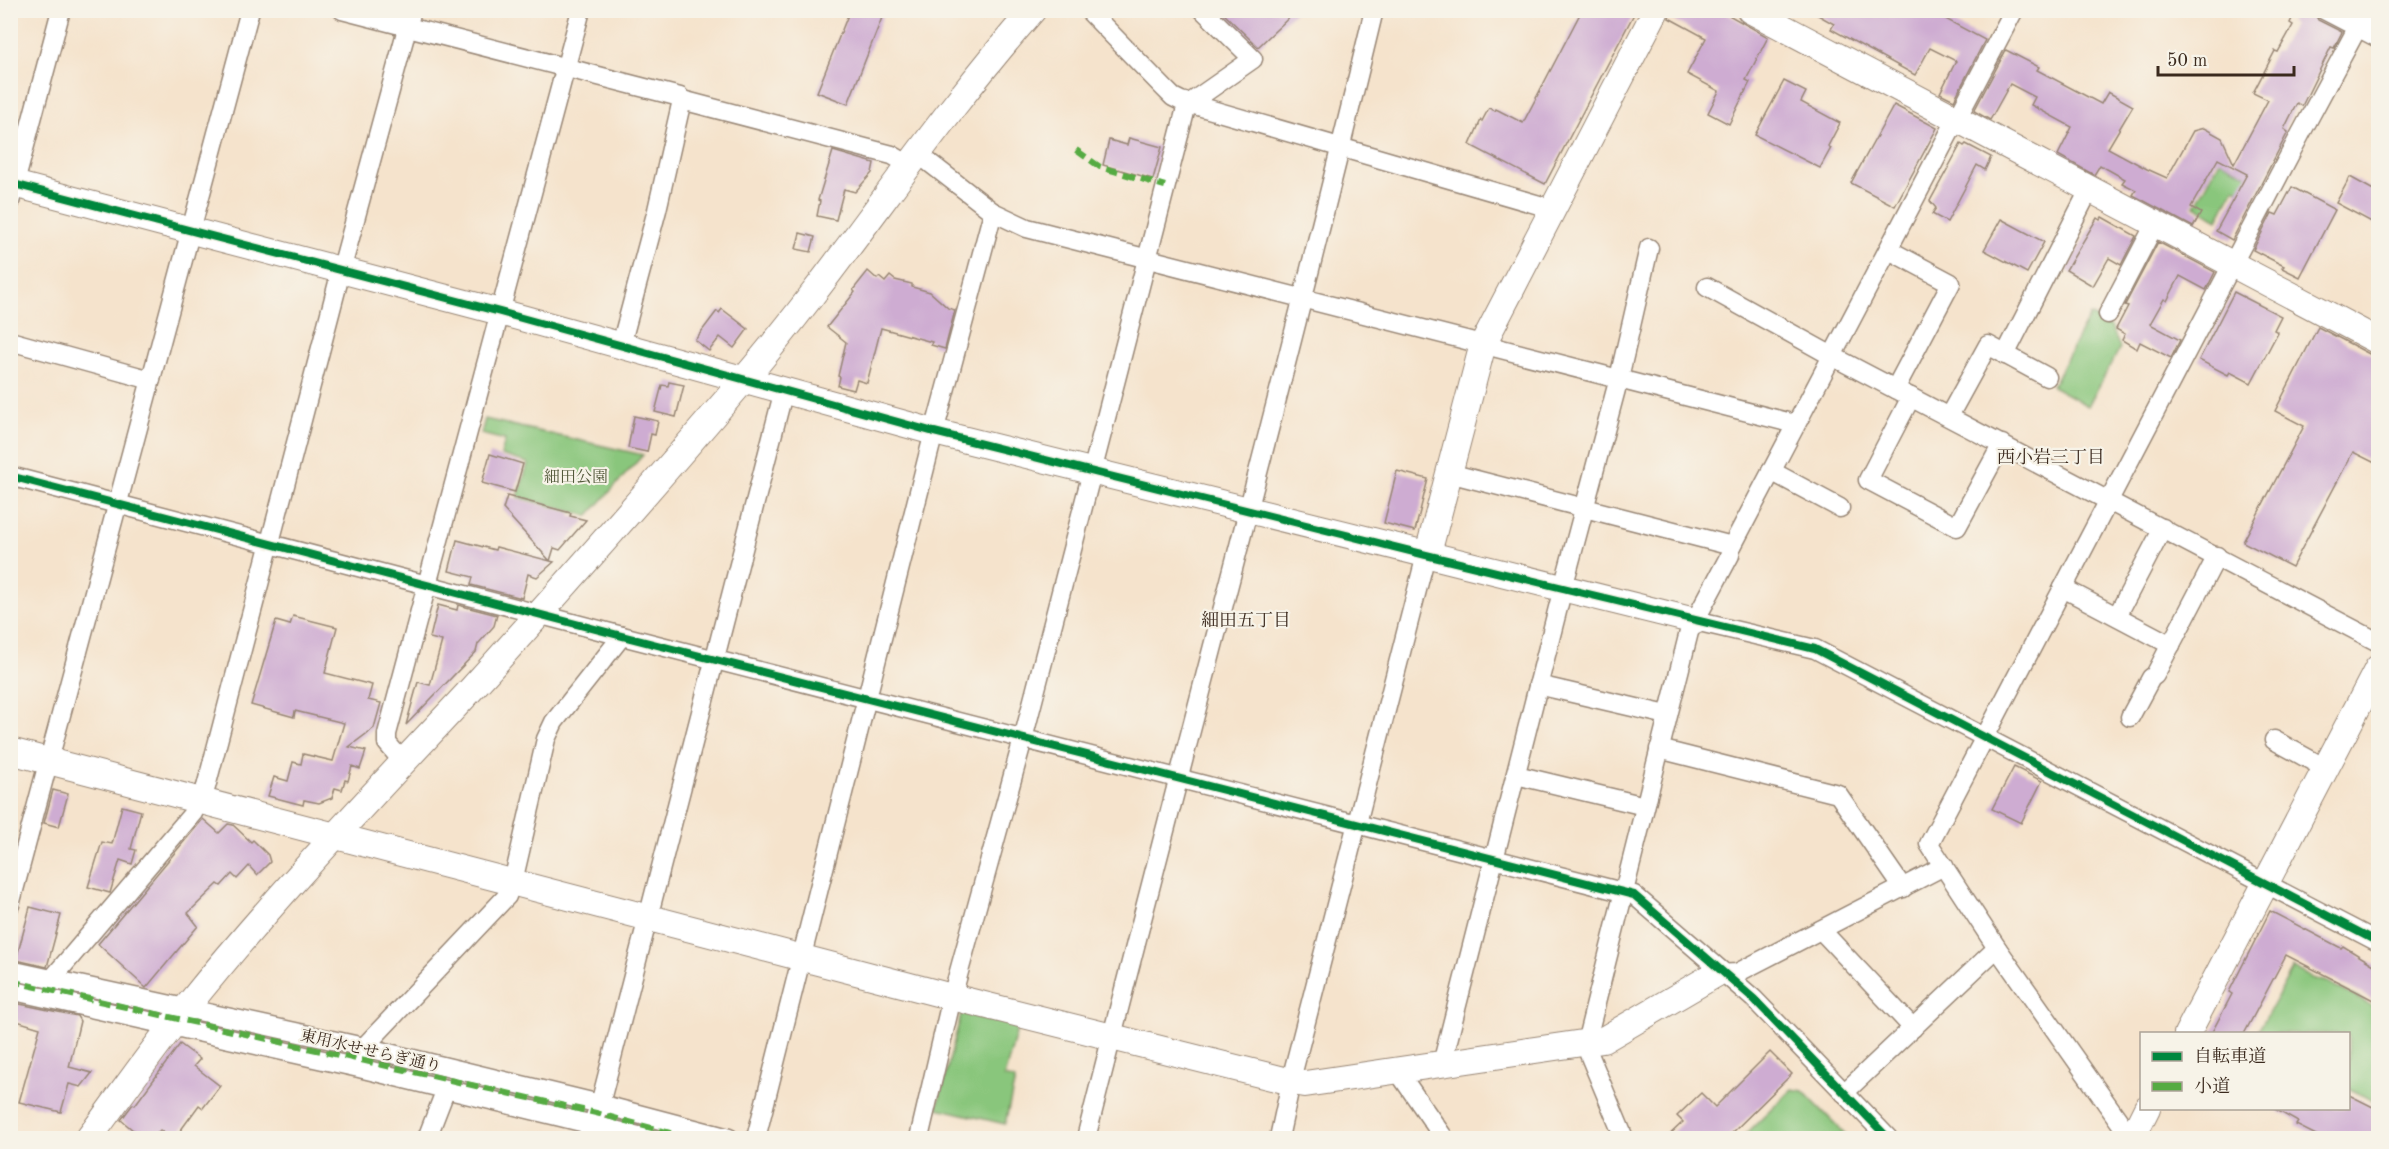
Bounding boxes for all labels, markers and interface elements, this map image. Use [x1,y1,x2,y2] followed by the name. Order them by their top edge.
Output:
[2158,39,2294,77] scale bar
[2167,52,2207,70] text: 50 m
[1997,447,2105,467] district label: 西小岩三丁目
[544,468,608,486] park label: 細田公園
[1201,610,1291,630] district label: 細田五丁目
[299,1026,443,1076] street label: 東用水せせらぎ通り
[2140,1032,2350,1110] legend
[2194,1046,2266,1066] text: 自転車道
[2194,1076,2230,1096] text: 小道

